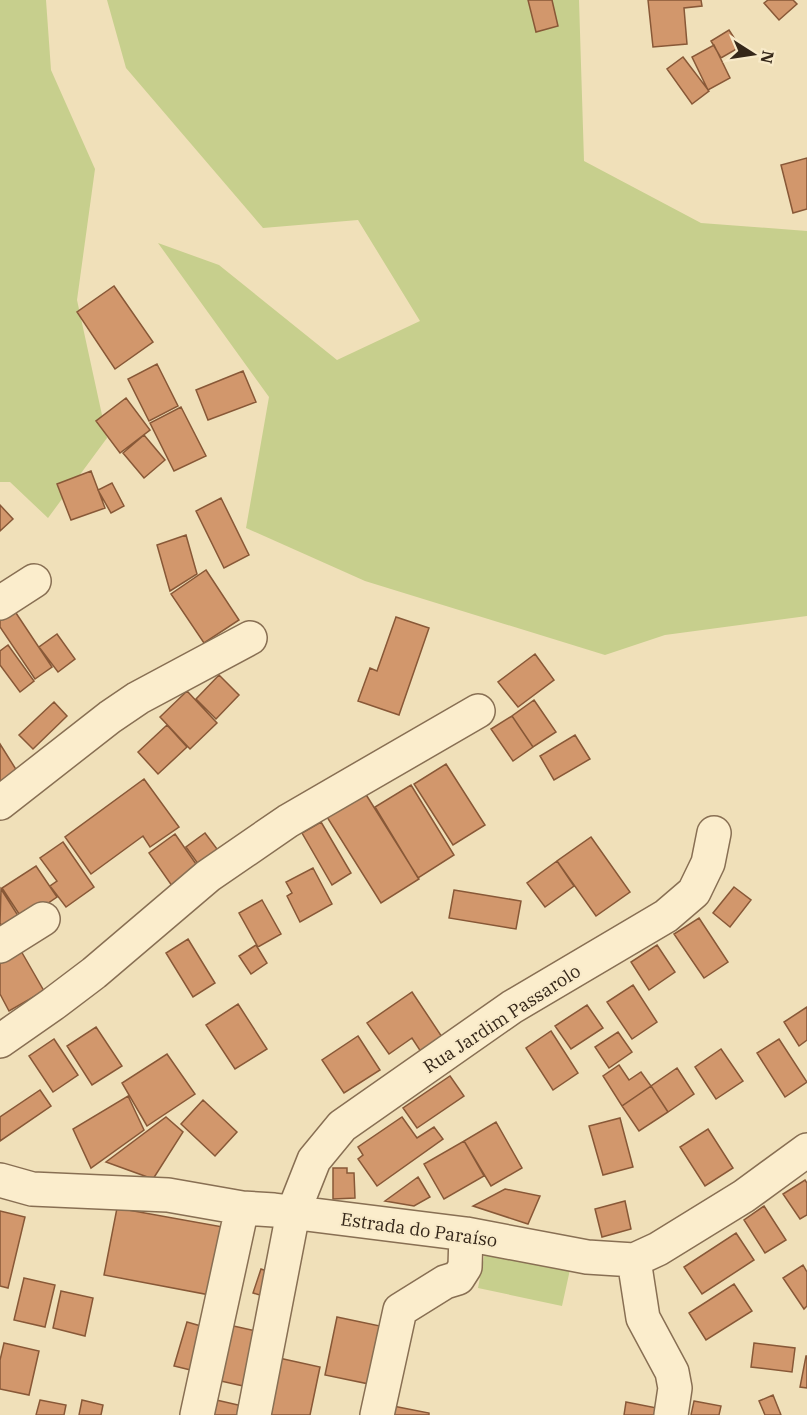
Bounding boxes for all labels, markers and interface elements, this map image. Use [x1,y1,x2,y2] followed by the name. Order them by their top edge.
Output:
[723,24,783,84] north arrow
[757,49,779,65] text: N
[419,959,585,1078] street label: Rua Jardim Passarolo
[339,1207,499,1252] street label: Estrada do Paraíso

